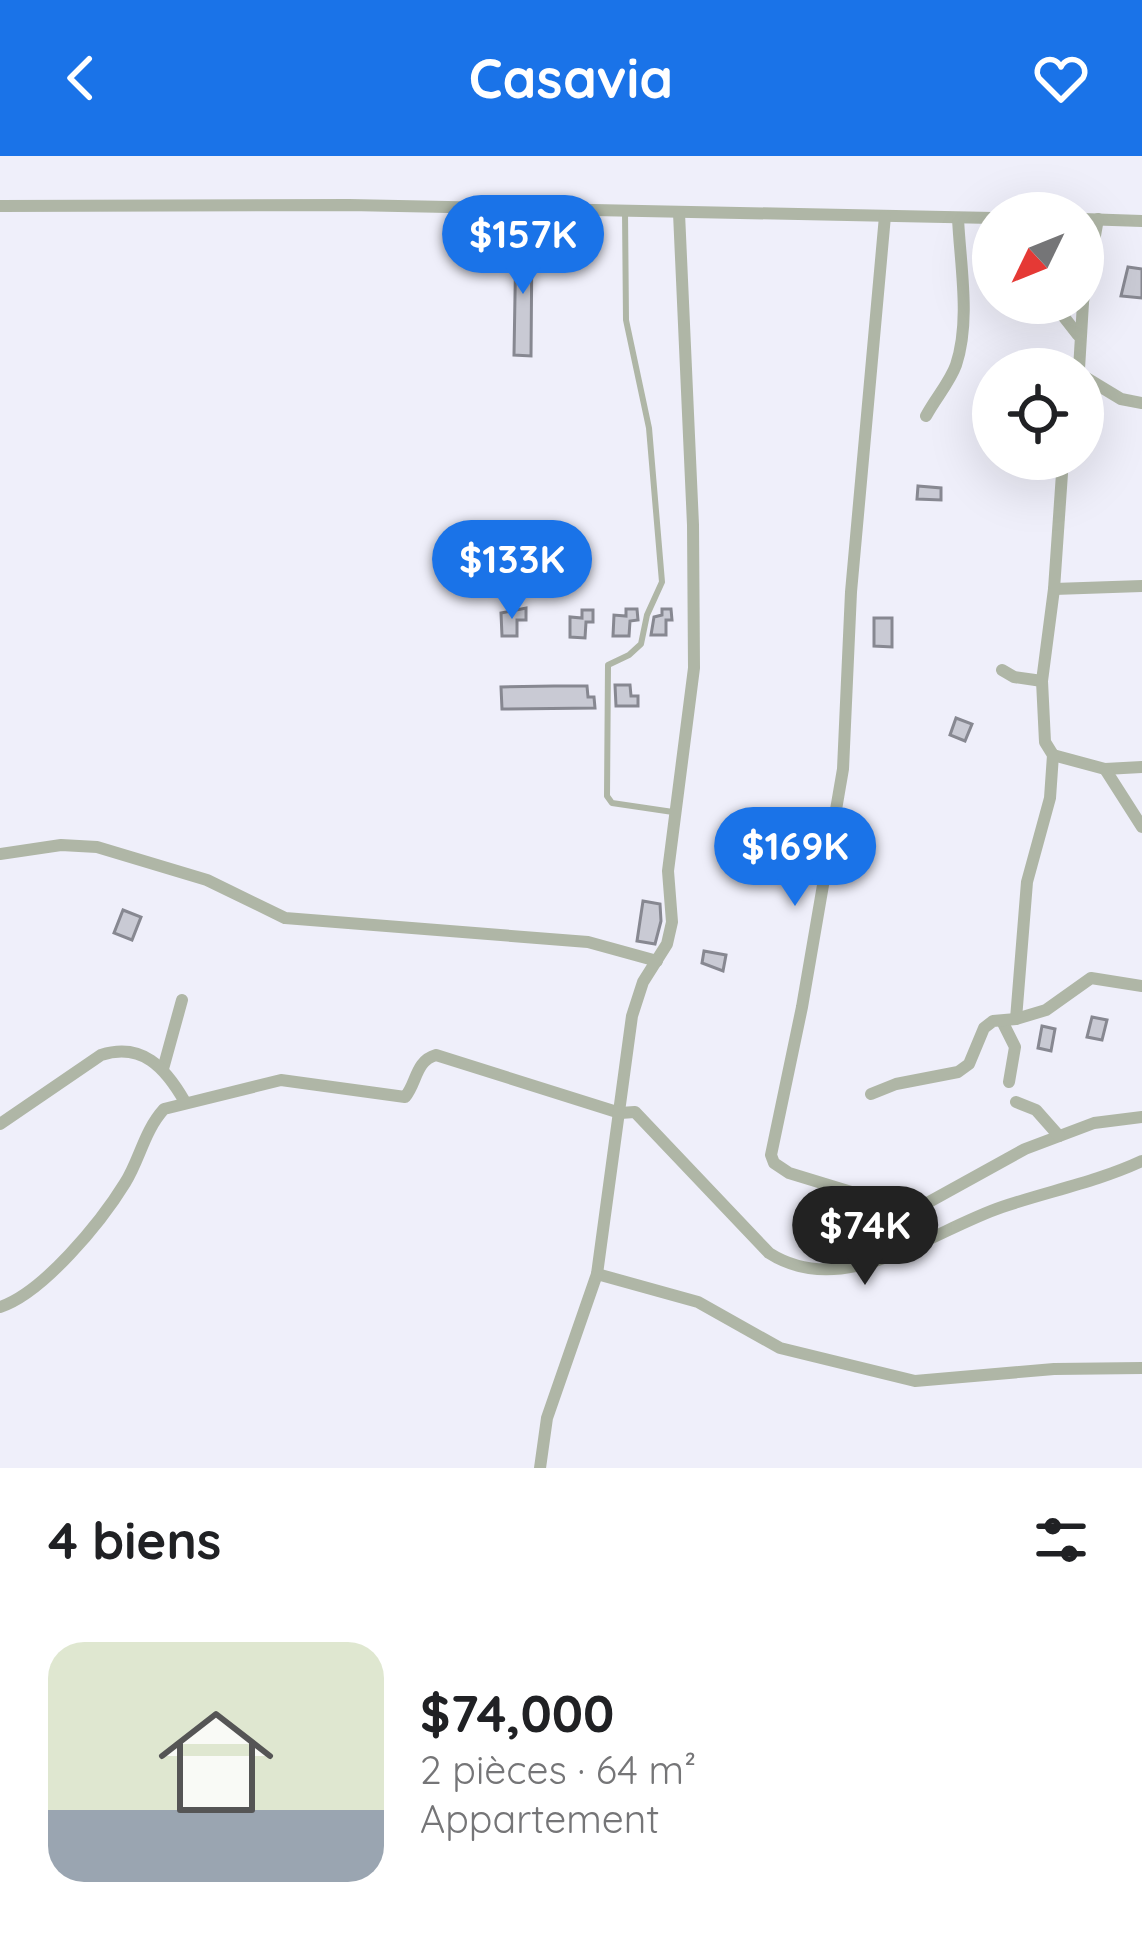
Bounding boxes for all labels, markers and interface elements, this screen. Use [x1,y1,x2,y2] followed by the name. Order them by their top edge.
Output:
[469,44,673,112] text: Casavia
[48,45,114,111] icon: back
[1028,45,1094,111] icon: heart
[972,192,1104,324] north arrow
[972,192,1104,480] map controls
[439,195,607,297] pin: $157K
[469,209,577,258] text: $157K
[972,348,1104,480] button: locate
[428,520,596,622] pin: $133K
[459,534,565,583] text: $133K
[711,807,879,909] pin: $169K
[741,821,849,870] text: $169K
[794,1186,936,1288] pin: $74K
[819,1200,911,1249] text: $74K
[1028,1507,1094,1573] icon: filters
[48,1508,221,1572] text: 4 biens
[420,1681,614,1745] text: $74,000
[144,1690,288,1834] icon: home
[420,1745,696,1794] text: 2 pièces · 64 m²
[420,1794,660,1843] text: Appartement

